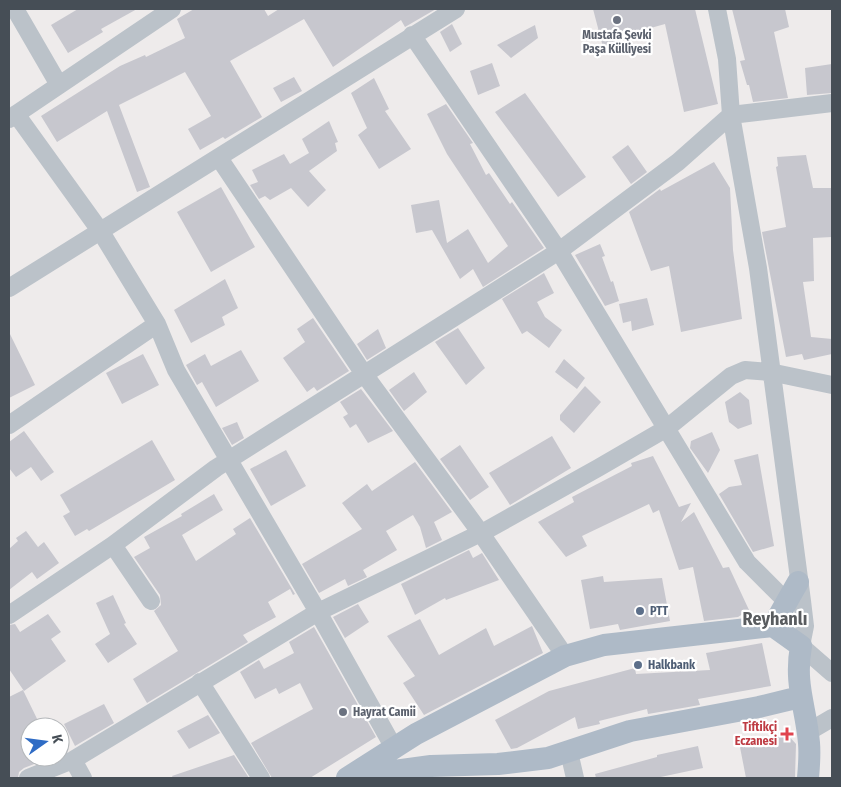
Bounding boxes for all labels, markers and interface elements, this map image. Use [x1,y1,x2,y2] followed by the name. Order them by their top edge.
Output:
[611,14,623,26] marker: Mustafa Şevki Paşa Külliyesi
[582,28,652,57] place label: Mustafa Şevki Paşa Külliyesi
[650,604,668,618] place label: PTT
[634,605,646,617] marker: PTT
[743,608,807,630] district label: Reyhanlı
[648,658,696,672] place label: Halkbank
[632,659,644,671] marker: Halkbank
[353,705,416,719] place label: Hayrat Camii
[337,706,349,718] marker: Hayrat Camii
[20,717,70,767] north arrow
[735,720,777,748] place label: Tiftikçi Eczanesi
[781,728,793,740] marker: Tiftikçi Eczanesi
[48,733,67,746] text: K

